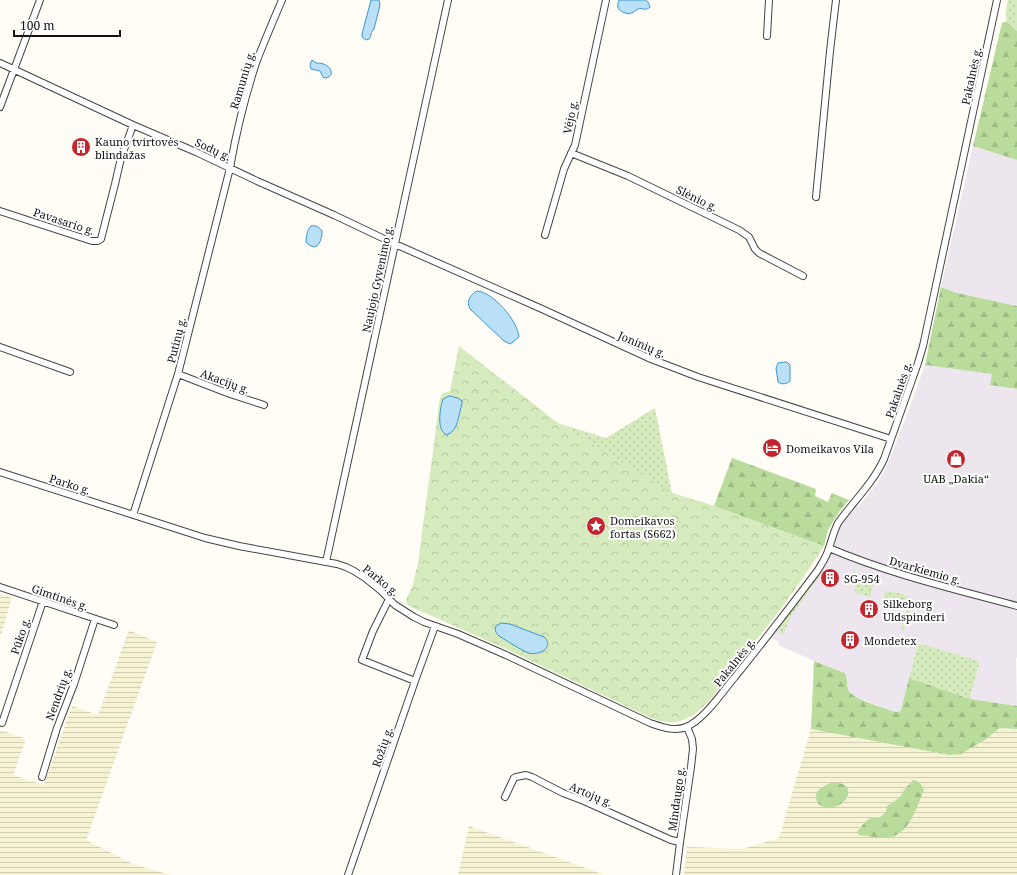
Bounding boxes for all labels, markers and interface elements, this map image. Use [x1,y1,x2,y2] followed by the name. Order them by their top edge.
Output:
[14,12,120,38] scale bar
[20,17,55,34] text: 100 m
[958,46,984,106] street label: Pakalnės g.
[226,49,258,111] street label: Ramunių g.
[559,99,581,135] street label: Vėjo g.
[95,134,179,162] place label: Kauno tvirtovės blindažas
[193,134,233,164] street label: Sodų g.
[70,136,92,158] building icon: Kauno tvirtovės blindažas
[674,182,720,214] street label: Slėnio g.
[32,204,97,238] street label: Pavasario g.
[358,224,396,334] street label: Naujojo Gyvenimo g.
[163,315,189,364] street label: Putinų g.
[615,327,668,361] street label: Joninių g.
[881,360,915,420] street label: Pakalnės g.
[198,365,252,397] street label: Akacijų g.
[761,437,783,459] hotel icon: Domeikavos Vila
[786,441,874,456] place label: Domeikavos Vila
[945,448,967,470] shop icon: UAB „Dakia“
[48,470,93,498] street label: Parko g.
[923,471,989,486] place label: UAB „Dakia“
[610,513,676,541] place label: Domeikavos fortas (S662)
[585,515,607,537] place icon: Domeikavos fortas (S662)
[888,553,963,587] street label: Dvarkiemio g.
[360,561,402,599] street label: Parko g.
[819,567,841,589] building icon: SG-954
[844,571,880,586] place label: SG-954
[30,580,90,614] street label: Gimtinės g.
[883,596,945,624] place label: Silkeborg Uldspinderi
[858,598,880,620] building icon: Silkeborg Uldspinderi
[7,615,33,656] street label: Pūko g.
[839,629,861,651] building icon: Mondetex
[864,633,917,648] place label: Mondetex
[710,634,758,689] street label: Pakalnės g.
[41,665,75,723] street label: Nendrių g.
[368,725,396,769] street label: Rožių g.
[664,766,688,832] street label: Mindaugo g.
[567,778,615,810] street label: Artojų g.

